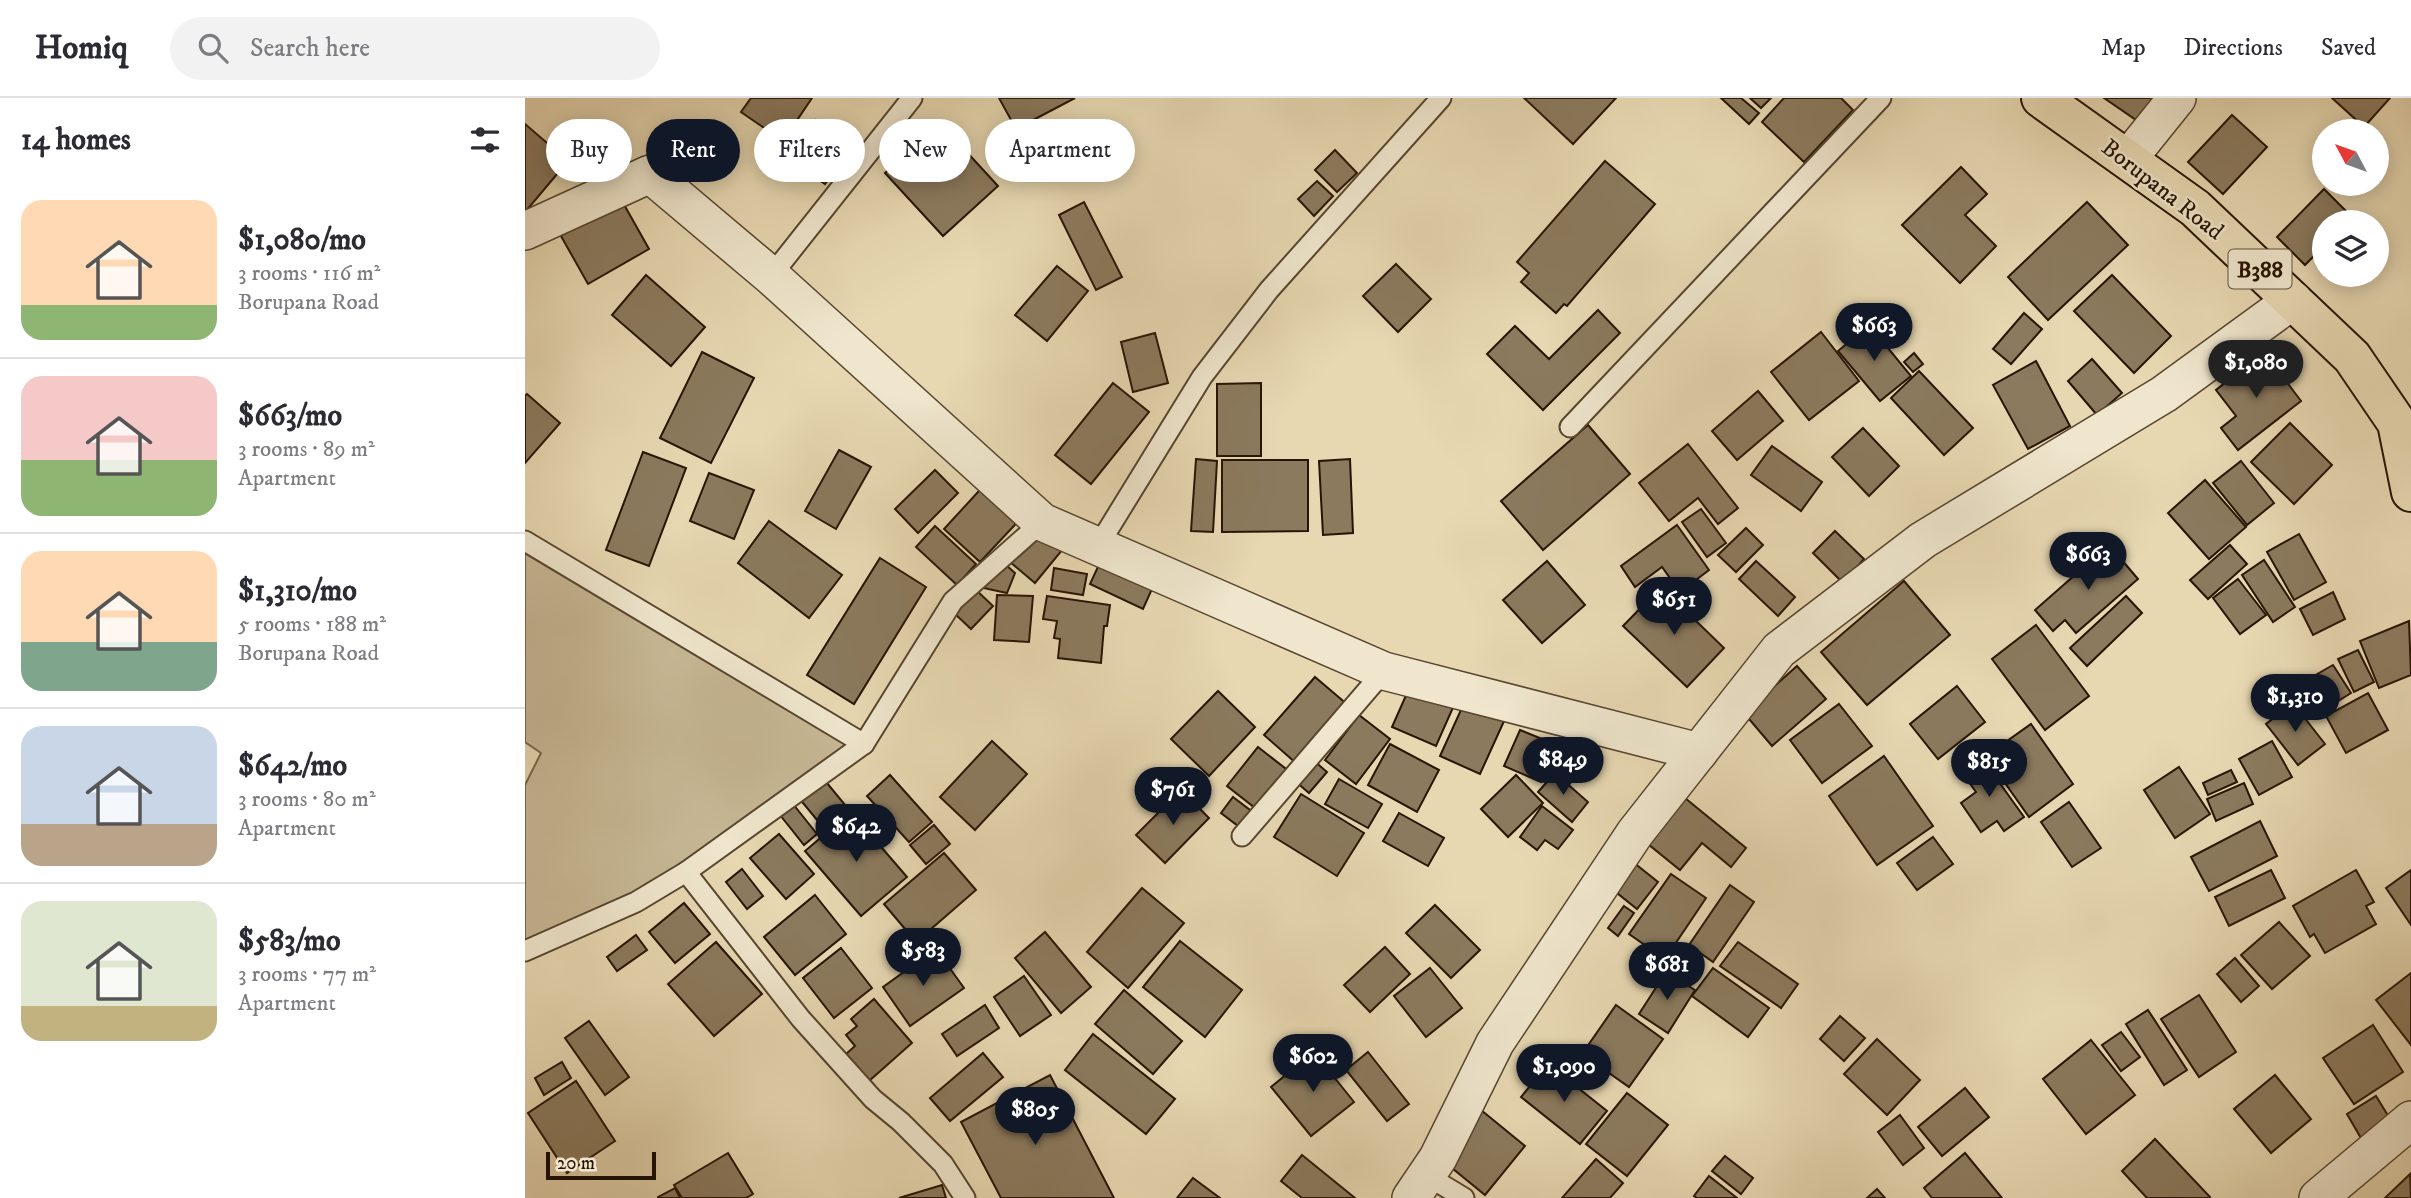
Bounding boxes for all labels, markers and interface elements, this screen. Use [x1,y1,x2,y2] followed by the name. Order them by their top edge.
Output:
[170,17,660,80] search box
[35,28,128,69] text: Homiq
[194,29,232,67] icon: search
[250,32,370,65] text: Search here
[2101,33,2146,63] text: Map
[2184,33,2283,63] text: Directions
[2321,33,2376,63] text: Saved
[546,119,632,182] chip: Buy
[646,119,740,182] chip: Rent
[754,119,865,182] chip: Filters
[879,119,971,182] chip: New
[985,119,1135,182] chip: Apartment
[2312,119,2389,196] north arrow
[2312,119,2389,287] map controls
[466,121,504,159] icon: filters
[21,122,131,159] text: 14 homes
[2095,133,2230,247] street label: Borupana Road
[2312,210,2389,287] button: layers
[238,222,366,259] text: $1,080/mo
[77,228,161,312] icon: home
[2229,250,2291,288] road number: B388
[238,259,381,288] text: 3 rooms · 116 m²
[238,288,379,317] text: Borupana Road
[1833,303,1915,363] pin: $663
[1851,311,1897,340] text: $663
[2199,341,2313,400] pin: $1,080
[2224,348,2288,377] text: $1,080
[238,398,342,435] text: $663/mo
[77,404,161,488] icon: home
[238,435,375,464] text: 3 rooms · 89 m²
[238,464,336,493] text: Apartment
[2047,532,2129,592] pin: $663
[2065,540,2111,569] text: $663
[238,573,357,610] text: $1,310/mo
[1633,578,1715,637] pin: $651
[77,579,161,663] icon: home
[1652,585,1696,614] text: $651
[238,610,386,639] text: 5 rooms · 188 m²
[238,639,379,668] text: Borupana Road
[2238,674,2352,734] pin: $1,310
[2267,682,2323,711] text: $1,310
[1522,738,1604,797] pin: $849
[1948,740,2030,799] pin: $815
[1539,745,1587,774] text: $849
[1967,747,2011,776] text: $815
[238,748,347,785] text: $642/mo
[77,754,161,838] icon: home
[1132,768,1214,827] pin: $761
[1151,775,1195,804] text: $761
[238,785,376,814] text: 3 rooms · 80 m²
[815,804,897,864] pin: $642
[831,812,881,841] text: $642
[238,814,336,843] text: Apartment
[238,923,341,960] text: $583/mo
[882,928,964,988] pin: $583
[77,929,161,1013] icon: home
[901,936,945,965] text: $583
[1626,942,1708,1002] pin: $681
[1645,950,1689,979] text: $681
[238,960,376,989] text: 3 rooms · 77 m²
[238,989,336,1018] text: Apartment
[1272,1034,1354,1094] pin: $602
[1289,1042,1337,1071] text: $602
[1507,1044,1621,1104] pin: $1,090
[1532,1052,1596,1081] text: $1,090
[994,1088,1076,1147] pin: $805
[1011,1095,1059,1124] text: $805
[546,1149,656,1181] scale bar
[557,1152,595,1175] text: 20 m

